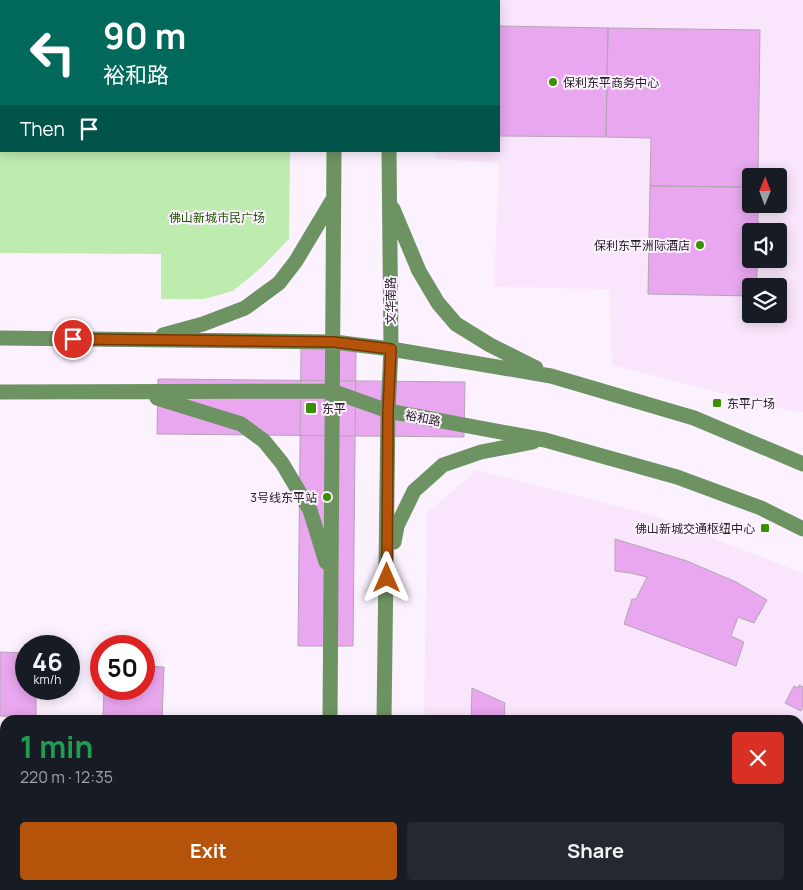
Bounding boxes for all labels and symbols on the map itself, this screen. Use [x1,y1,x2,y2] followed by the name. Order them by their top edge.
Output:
[563,74,659,91] place label: 保利东平商务中心
[547,76,559,88] marker: 保利东平商务中心
[742,168,788,212] north arrow
[169,209,265,226] park label: 佛山新城市民广场
[594,237,690,254] place label: 保利东平洲际酒店
[694,239,706,251] marker: 保利东平洲际酒店
[382,277,399,325] street label: 文华南路
[52,318,94,360] pin
[727,395,775,412] place label: 东平广场
[711,397,723,409] marker: 东平广场
[322,400,346,417] place label: 东平
[304,401,318,415] marker: 东平
[404,406,442,430] street label: 裕和路
[250,489,317,506] place label: 3号线东平站
[321,491,333,503] marker: 3号线东平站
[635,520,755,537] place label: 佛山新城交通枢纽中心
[759,522,771,534] marker: 佛山新城交通枢纽中心
[360,551,412,603] position arrow
[90,635,155,700] speed limit sign: 50

